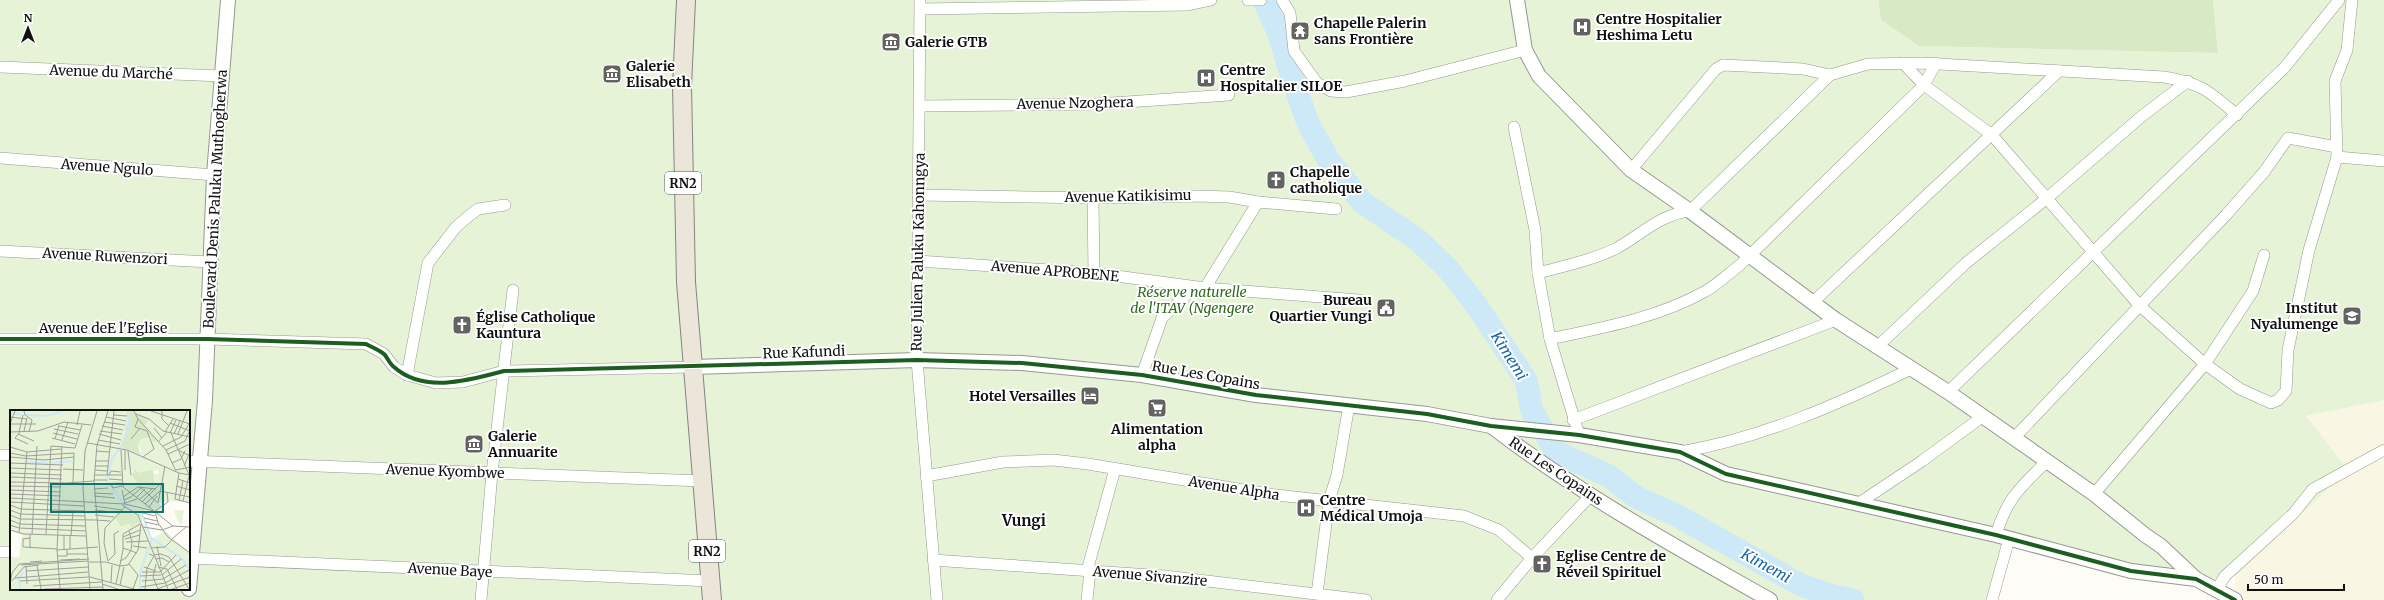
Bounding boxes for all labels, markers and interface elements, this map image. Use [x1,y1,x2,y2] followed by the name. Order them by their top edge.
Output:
[8,8,48,48] north arrow
[1596,10,1722,44] place label: Centre Hospitalier Heshima Letu
[24,11,33,25] text: N
[1314,14,1427,48] place label: Chapelle Palerin sans Frontière
[1571,16,1593,38] hospital icon: Centre Hospitalier Heshima Letu
[1289,20,1311,42] temple icon: Chapelle Palerin sans Frontière
[880,31,902,53] museum icon: Galerie GTB
[905,33,987,51] place label: Galerie GTB
[626,57,692,91] place label: Galerie Elisabeth
[48,61,173,83] street label: Avenue du Marché
[1220,61,1342,95] place label: Centre Hospitalier SILOE
[601,63,623,85] museum icon: Galerie Elisabeth
[1195,67,1217,89] hospital icon: Centre Hospitalier SILOE
[199,68,231,329] street label: Boulevard Denis Paluku Muthogherwa
[1015,93,1134,113] street label: Avenue Nzoghera
[907,152,929,352] street label: Rue Julien Paluku Kahonngya
[59,155,154,179] street label: Avenue Ngulo
[1290,163,1363,197] place label: Chapelle catholique
[1265,169,1287,191] church icon: Chapelle catholique
[665,172,701,194] road number: RN2
[1063,186,1192,206] street label: Avenue Katikisimu
[41,244,169,268] street label: Avenue Ruwenzori
[989,256,1120,286] street label: Avenue APROBENE
[1130,283,1254,317] park label: Réserve naturelle de l'ITAV (Ngengere
[1269,291,1372,325] place label: Bureau Quartier Vungi
[1375,297,1397,319] public building icon: Bureau Quartier Vungi
[2251,299,2338,333] place label: Institut Nyalumenge
[2341,305,2363,327] school or university icon: Institut Nyalumenge
[476,308,596,342] place label: Église Catholique Kauntura
[451,314,473,336] church icon: Église Catholique Kauntura
[38,319,167,337] street label: Avenue deE l'Eglise
[1487,327,1532,384] water label: Kimemi
[762,342,846,362] street label: Rue Kafundi
[1151,357,1262,393] street label: Rue Les Copains
[1079,385,1101,407] hotel icon: Hotel Versailles
[969,387,1076,405] place label: Hotel Versailles
[1146,397,1168,419] supermarket icon: Alimentation alpha
[10,410,190,590] inset map
[1110,420,1203,454] place label: Alimentation alpha
[487,427,558,461] place label: Galerie Annuarite
[463,433,485,455] museum icon: Galerie Annuarite
[1506,433,1607,509] street label: Rue Les Copains
[384,460,505,482] street label: Avenue Kyombwe
[1186,472,1281,504] street label: Avenue Alpha
[1320,491,1423,525] place label: Centre Médical Umoja
[1295,497,1317,519] hospital icon: Centre Médical Umoja
[1001,511,1046,530] district label: Vungi
[689,540,725,562] road number: RN2
[1737,544,1794,587] water label: Kimemi
[1556,547,1667,581] place label: Eglise Centre de Réveil Spirituel
[1531,553,1553,575] church icon: Eglise Centre de Réveil Spirituel
[406,559,493,581] street label: Avenue Baye
[1091,562,1208,590] street label: Avenue Sivanzire
[2248,566,2344,592] scale bar
[2254,572,2283,587] text: 50 m

